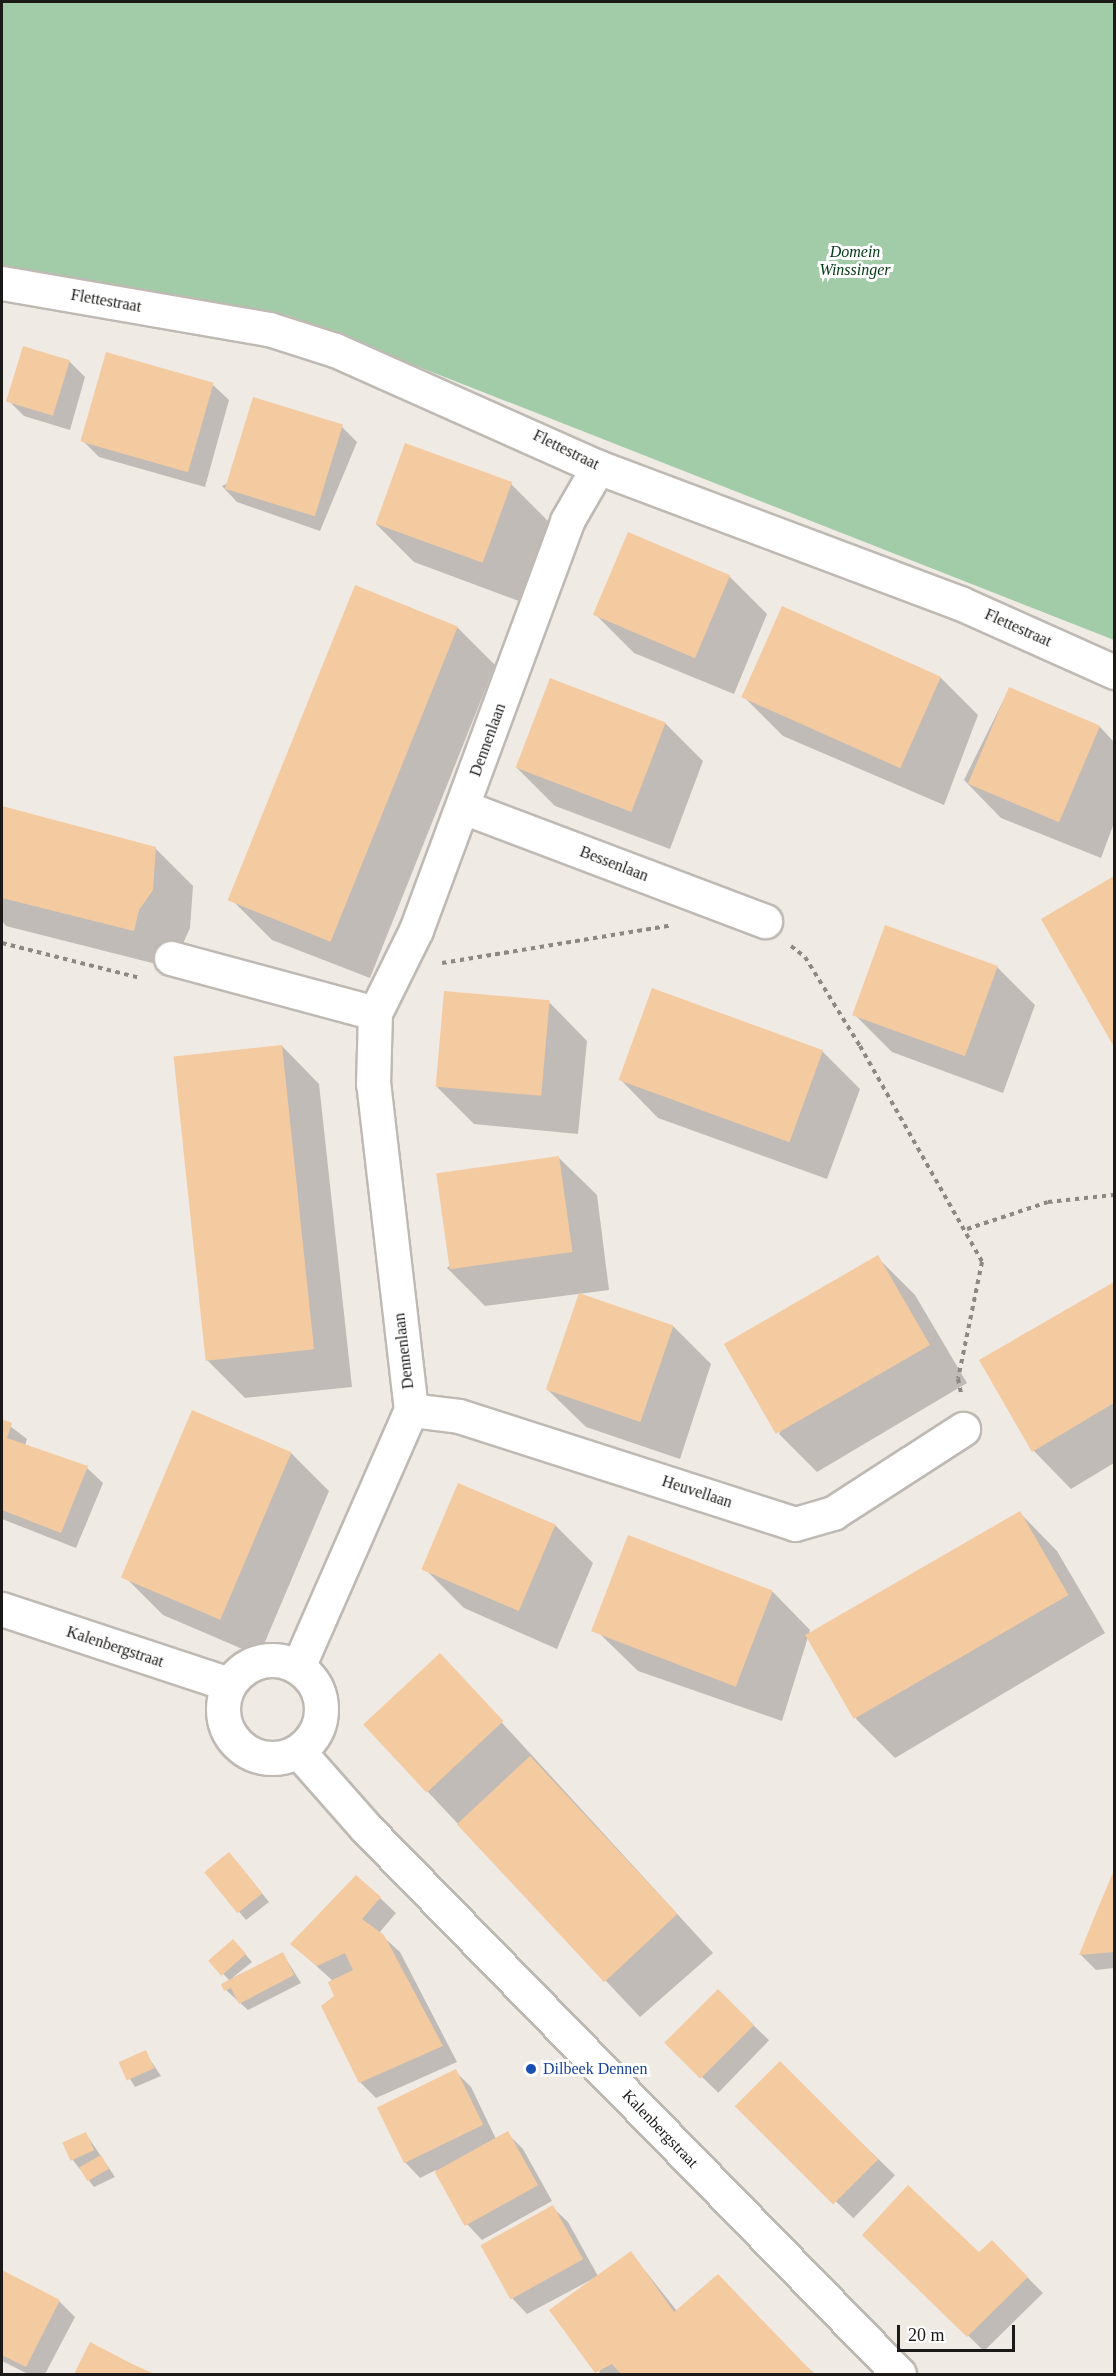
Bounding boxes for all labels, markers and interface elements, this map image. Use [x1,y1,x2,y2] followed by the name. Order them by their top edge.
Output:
[819,242,891,280] park label: Domein Winssinger
[69,285,143,317] street label: Flettestraat
[530,426,602,474] street label: Flettestraat
[982,605,1054,651] street label: Flettestraat
[466,701,510,779] street label: Dennenlaan
[577,842,651,886] street label: Bessenlaan
[390,1312,418,1390] street label: Dennenlaan
[659,1472,735,1512] street label: Heuvellaan
[64,1622,166,1672] street label: Kalenbergstraat
[543,2059,647,2079] place label: Dilbeek Dennen
[524,2062,538,2076] marker: Dilbeek Dennen
[618,2086,702,2172] street label: Kalenbergstraat
[900,2313,1018,2351] scale bar
[908,2325,945,2345] text: 20 m

